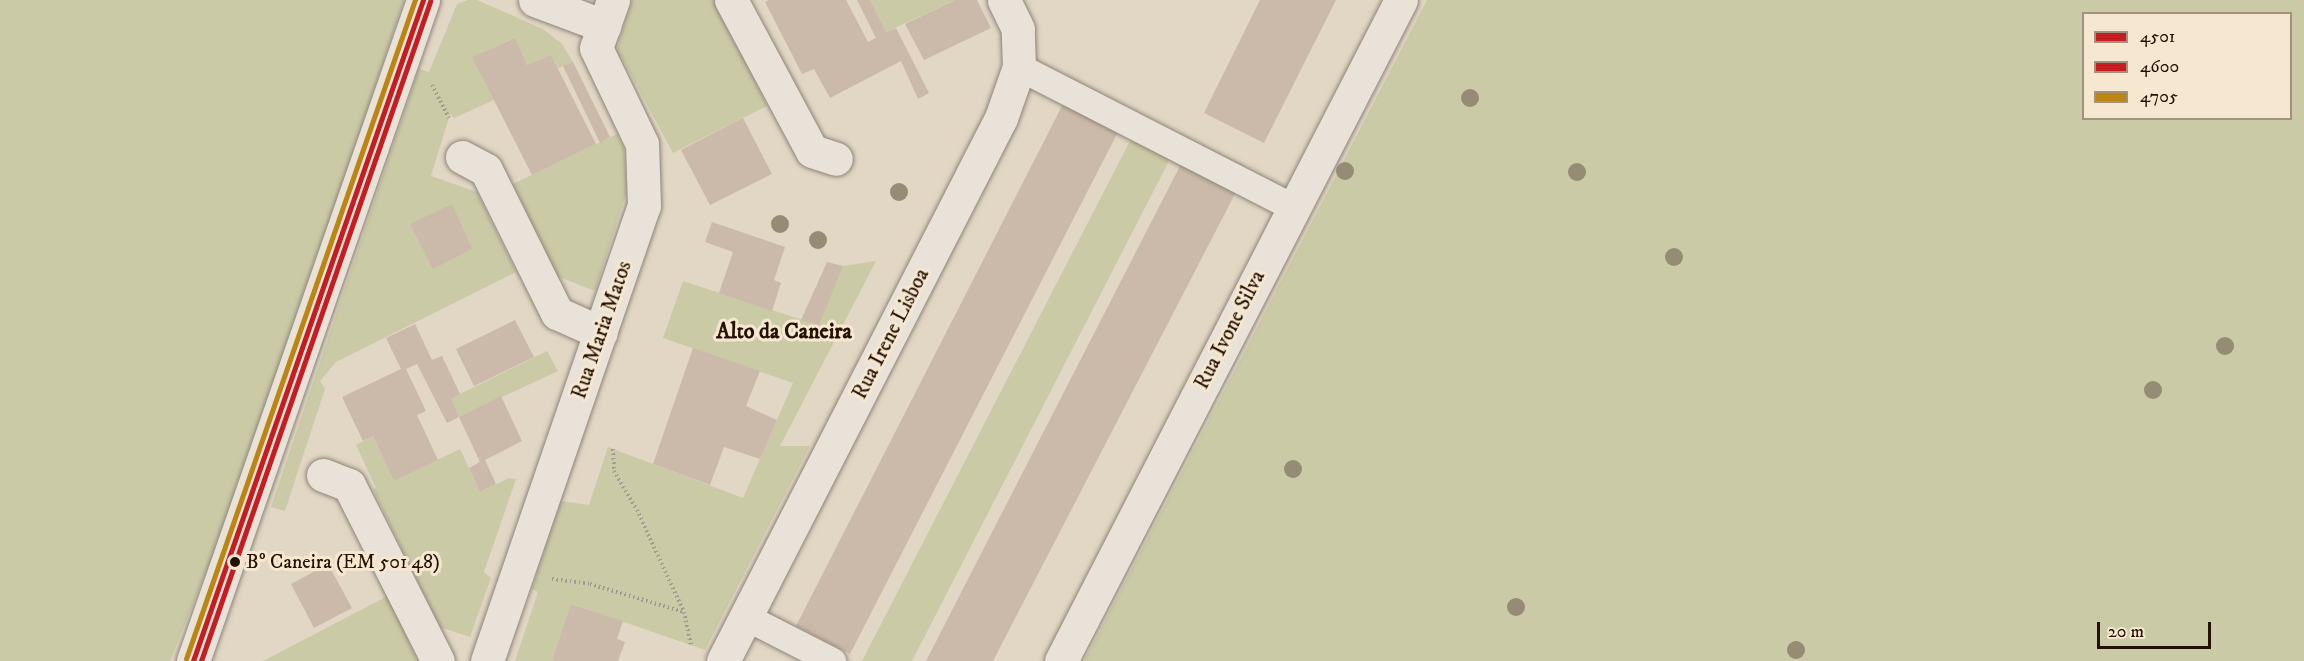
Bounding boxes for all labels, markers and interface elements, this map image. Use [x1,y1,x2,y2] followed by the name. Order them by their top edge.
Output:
[2082,12,2292,120] legend
[2140,26,2175,48] text: 4501
[2140,56,2179,78] text: 4600
[2140,86,2178,108] text: 4705
[567,258,637,402] street label: Rua Maria Matos
[847,264,935,404] street label: Rua Irene Lisboa
[1189,266,1271,394] street label: Rua Ivone Silva
[716,319,852,345] district label: Alto da Caneira
[246,550,440,574] place label: Bº Caneira (EM 501 48)
[229,556,241,568] marker: Bº Caneira (EM 501 48)
[2100,610,2214,648] scale bar
[2108,621,2144,643] text: 20 m

